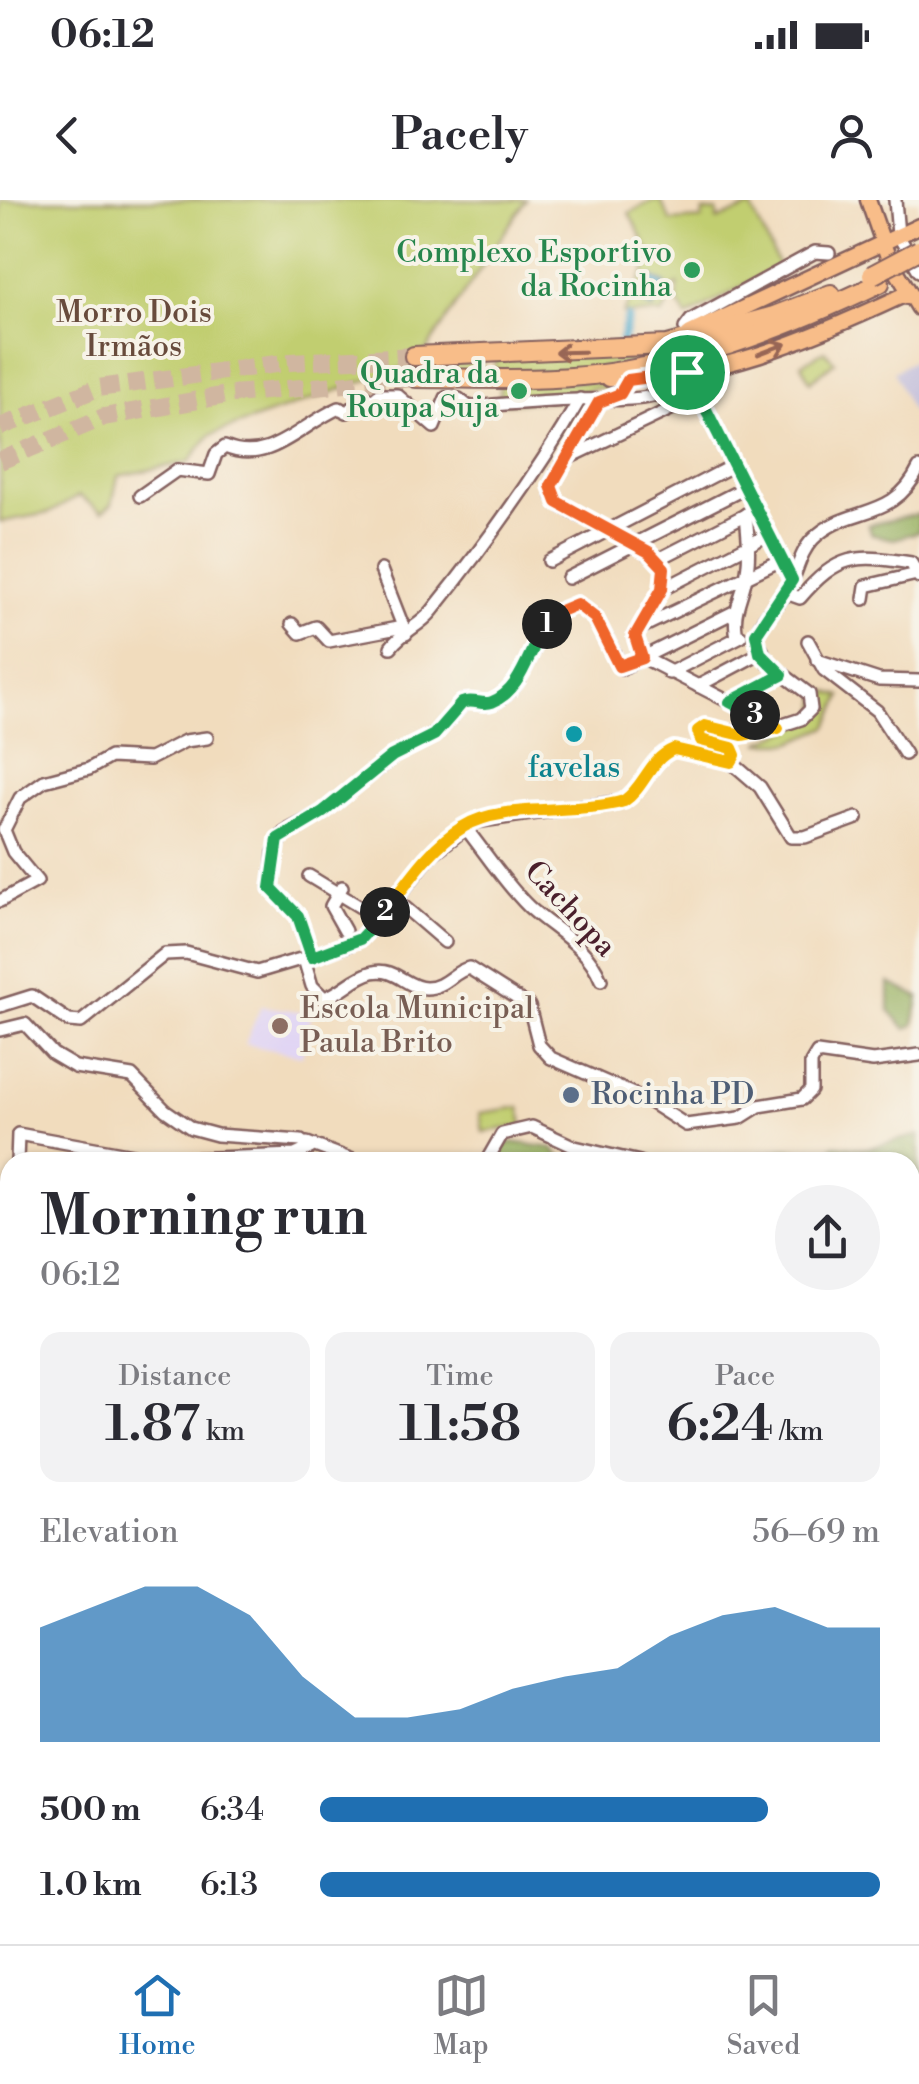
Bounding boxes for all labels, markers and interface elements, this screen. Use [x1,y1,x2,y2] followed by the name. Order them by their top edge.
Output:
[50,12,155,59] text: 06:12
[391,107,528,164] text: Pacely
[40,108,95,163] icon: back
[824,108,879,163] icon: person
[396,234,673,306] place label: Complexo Esportivo da Rocinha
[681,259,703,281] marker: Complexo Esportivo da Rocinha
[56,294,212,366] park label: Morro Dois Irmãos
[645,330,730,415] pin
[755,339,786,357] one-way arrow
[555,342,587,361] one-way arrow
[660,345,715,400] icon: arrive
[346,355,500,427] place label: Quadra da Roupa Suja
[508,380,530,402] marker: Quadra da Roupa Suja
[522,599,572,649] pin: 1
[540,606,554,641] text: 1
[730,690,780,740] pin: 3
[747,697,763,732] text: 3
[563,723,585,745] marker: favelas
[528,749,620,787] place label: favelas
[516,853,625,966] street label: Cachopa
[360,887,410,937] pin: 2
[376,894,394,929] text: 2
[300,990,534,1062] place label: Escola Municipal Paula Brito
[269,1015,291,1037] marker: Escola Municipal Paula Brito
[591,1076,754,1114] place label: Rocinha PD
[560,1084,582,1106] marker: Rocinha PD
[40,1183,368,1252] text: Morning run
[775,1185,880,1290] button: share
[40,1255,121,1295] text: 06:12
[119,1359,231,1394] text: Distance
[426,1359,494,1394] text: Time
[715,1359,775,1394] text: Pace
[105,1394,200,1456] text: 1.87
[399,1394,521,1456] text: 11:58
[666,1394,773,1456] text: 6:24
[200,1414,245,1449] text: km
[773,1414,824,1449] text: /km
[40,1512,179,1552] text: Elevation
[752,1512,880,1552] text: 56–69 m
[40,1790,141,1830] text: 500 m
[200,1790,264,1830] text: 6:34
[40,1865,142,1905] text: 1.0 km
[200,1865,258,1905] text: 6:13
[119,1968,196,2063] tab: Home
[434,1968,489,2063] tab: Map
[727,1968,800,2063] tab: Saved

